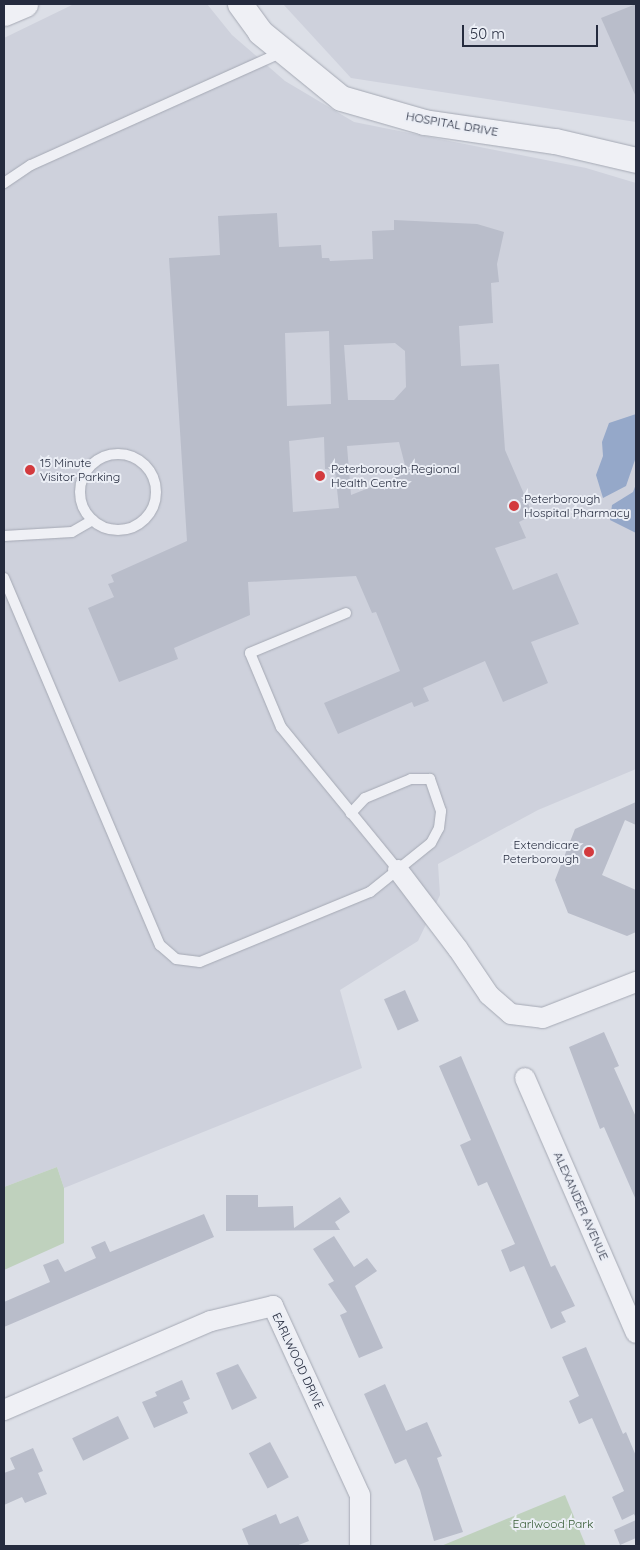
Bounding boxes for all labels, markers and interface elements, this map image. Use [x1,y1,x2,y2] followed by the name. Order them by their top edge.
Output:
[465,15,601,47] scale bar
[470,24,505,43] text: 50 m
[405,109,499,139] street label: HOSPITAL DRIVE
[40,456,120,484] place label: 15 Minute Visitor Parking
[331,462,460,490] place label: Peterborough Regional Health Centre
[24,464,36,476] marker: 15 Minute Visitor Parking
[313,469,327,483] marker: Peterborough Regional Health Centre
[524,492,630,520] place label: Peterborough Hospital Pharmacy
[508,500,520,512] marker: Peterborough Hospital Pharmacy
[503,838,579,866] place label: Extendicare Peterborough
[583,846,595,858] marker: Extendicare Peterborough
[551,1150,611,1262] street label: ALEXANDER AVENUE
[269,1310,327,1412] street label: EARLWOOD DRIVE
[513,1517,593,1531] park label: Earlwood Park

